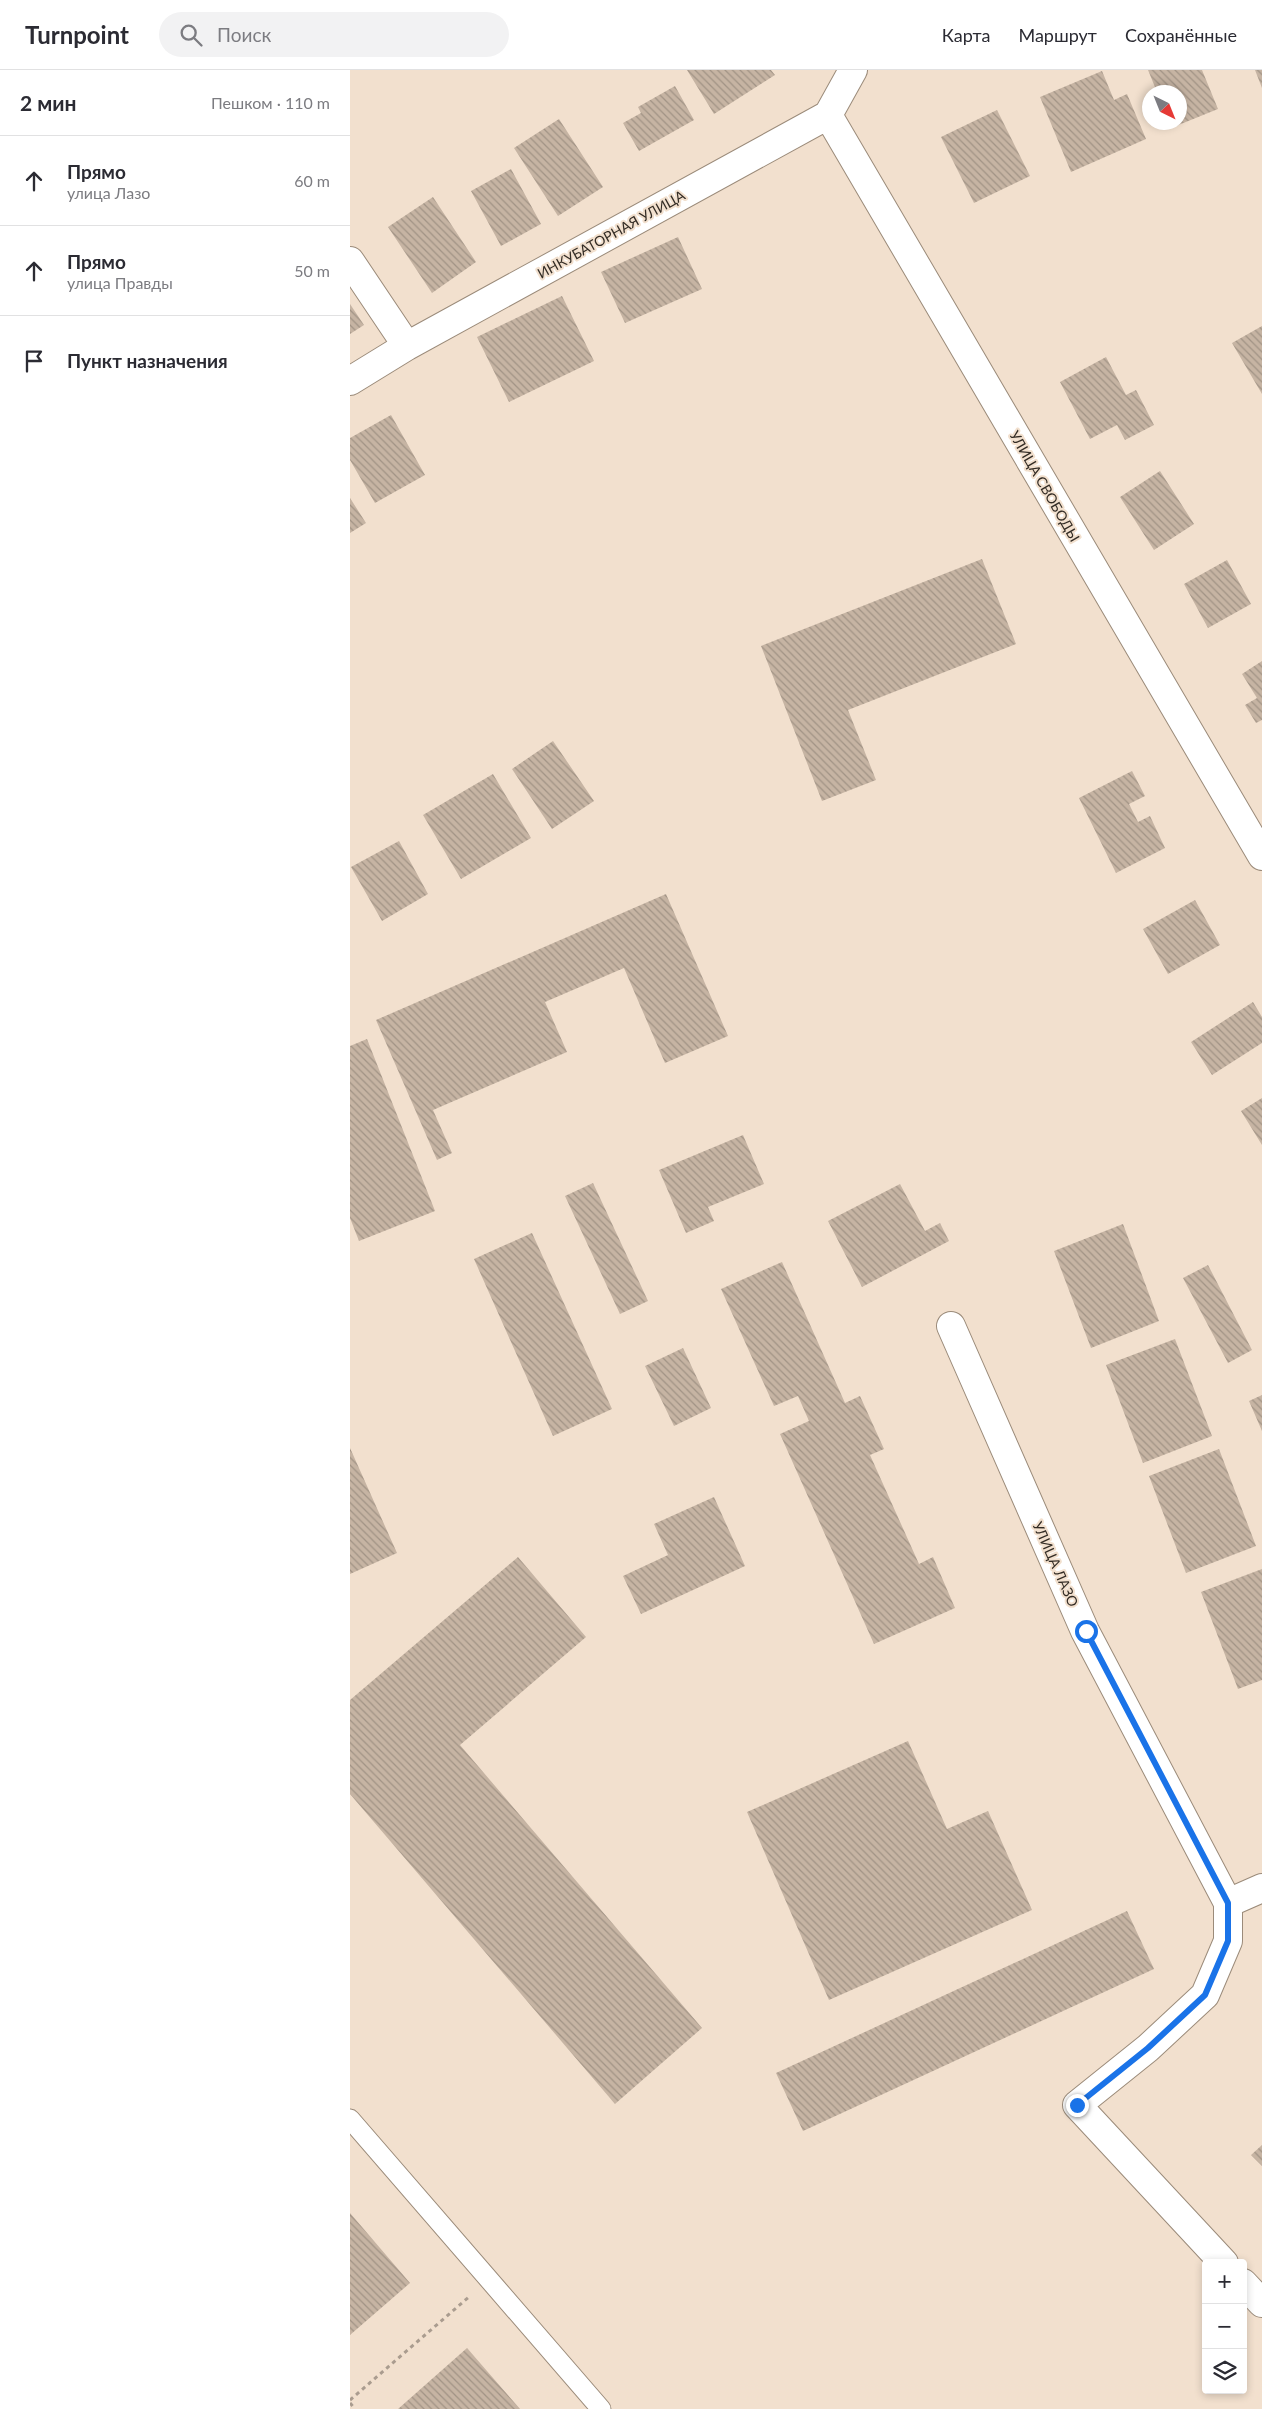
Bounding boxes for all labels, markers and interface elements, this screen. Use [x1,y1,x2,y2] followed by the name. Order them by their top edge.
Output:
[159,12,509,57] search box
[25,20,129,49] text: Turnpoint
[177,21,205,49] icon: search
[217,23,271,46] text: Поиск
[942,24,990,46] text: Карта
[1018,24,1097,46] text: Маршрут
[1125,24,1237,46] text: Сохранённые
[1142,85,1187,130] north arrow
[20,90,77,115] text: 2 мин
[211,93,330,112] text: Пешком · 110 m
[67,160,126,183] text: Прямо
[20,167,48,195] icon: ahead
[294,171,330,190] text: 60 m
[67,183,150,202] text: улица Лазо
[534,186,688,282] street label: ИНКУБАТОРНАЯ УЛИЦА
[67,250,126,273] text: Прямо
[20,257,48,285] icon: ahead
[294,261,330,280] text: 50 m
[67,273,173,292] text: улица Правды
[20,347,48,375] icon: arrive
[67,349,228,372] text: Пункт назначения
[1006,427,1084,545] street label: УЛИЦА СВОБОДЫ
[1030,1519,1082,1609] street label: УЛИЦА ЛАЗО
[1075,1620,1098,1643] route start
[1066,2094,1089,2117] route end
[1202,2259,1247,2394] map controls
[1202,2259,1247,2304] button: +
[1202,2304,1247,2349] button: −
[1202,2349,1247,2394] button: layers

